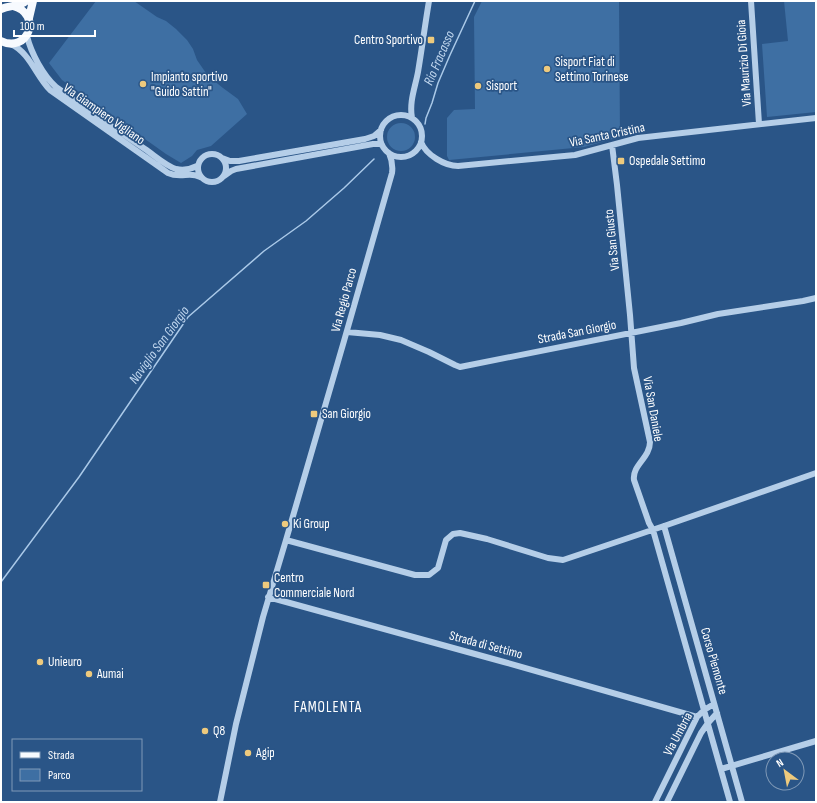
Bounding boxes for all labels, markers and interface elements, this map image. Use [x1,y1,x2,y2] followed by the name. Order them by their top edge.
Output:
[14,12,95,38] scale bar
[20,19,45,34] text: 100 m
[733,19,755,107] street label: Via Maurizio Di Gioia
[420,28,458,88] water label: Rio Fracasso
[354,32,423,48] place label: Centro Sportivo
[426,35,436,45] marker: Centro Sportivo
[555,54,629,85] place label: Sisport Fiat di Settimo Torinese
[542,64,552,74] marker: Sisport Fiat di Settimo Torinese
[151,69,228,100] place label: Impianto sportivo "Guido Sattin"
[486,78,517,94] place label: Sisport
[138,79,148,89] marker: Impianto sportivo "Guido Sattin"
[60,80,148,148] street label: Via Giampiero Vigliano
[473,81,483,91] marker: Sisport
[568,119,646,151] street label: Via Santa Cristina
[629,153,706,169] place label: Ospedale Settimo
[616,156,626,166] marker: Ospedale Settimo
[601,208,623,272] street label: Via San Giusto
[328,266,360,334] street label: Via Regio Parco
[125,303,193,387] water label: Naviglio San Giorgio
[536,317,618,347] street label: Strada San Giorgio
[639,375,667,443] street label: Via San Daniele
[322,406,371,422] place label: San Giorgio
[309,409,319,419] marker: San Giorgio
[293,516,330,532] place label: Ki Group
[280,519,290,529] marker: Ki Group
[274,570,354,601] place label: Centro Commerciale Nord
[261,580,271,590] marker: Centro Commerciale Nord
[697,626,731,696] street label: Corso Piemonte
[448,628,524,662] street label: Strada di Settimo
[48,654,82,670] place label: Unieuro
[35,657,45,667] marker: Unieuro
[96,666,124,682] place label: Aumai
[84,669,94,679] marker: Aumai
[294,698,362,717] district label: FAMOLENTA
[660,710,696,758] street label: Via Umbria
[213,723,225,739] place label: Q8
[200,726,210,736] marker: Q8
[12,739,142,791] legend
[255,745,275,761] place label: Agip
[48,748,75,763] text: Strada
[243,748,253,758] marker: Agip
[765,751,805,791] north arrow
[774,756,786,770] text: N
[48,768,71,783] text: Parco

